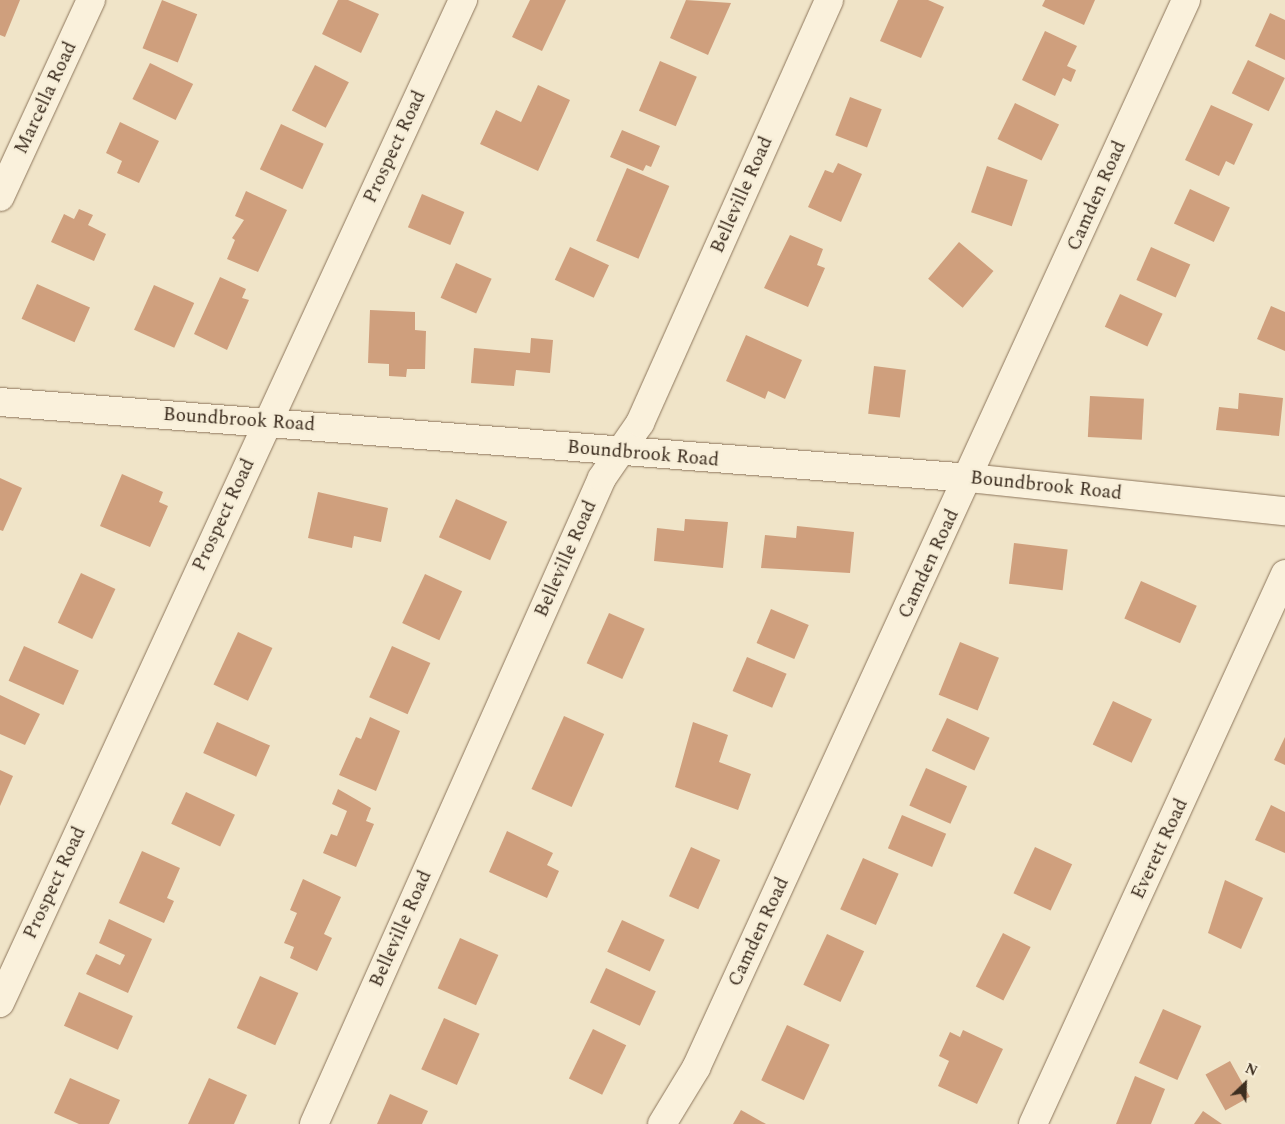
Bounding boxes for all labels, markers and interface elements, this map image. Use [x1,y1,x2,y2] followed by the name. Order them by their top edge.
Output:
[10,38,82,158] street label: Marcella Road
[359,87,431,207] street label: Prospect Road
[706,133,778,257] street label: Belleville Road
[1063,138,1131,254] street label: Camden Road
[162,403,316,437] street label: Boundbrook Road
[566,436,720,472] street label: Boundbrook Road
[188,455,260,575] street label: Prospect Road
[969,467,1123,505] street label: Boundbrook Road
[530,497,602,621] street label: Belleville Road
[894,506,964,622] street label: Camden Road
[1127,795,1193,903] street label: Everett Road
[19,823,91,943] street label: Prospect Road
[365,867,437,991] street label: Belleville Road
[724,874,794,990] street label: Camden Road
[1242,1058,1261,1082] text: N
[1220,1059,1270,1109] north arrow

